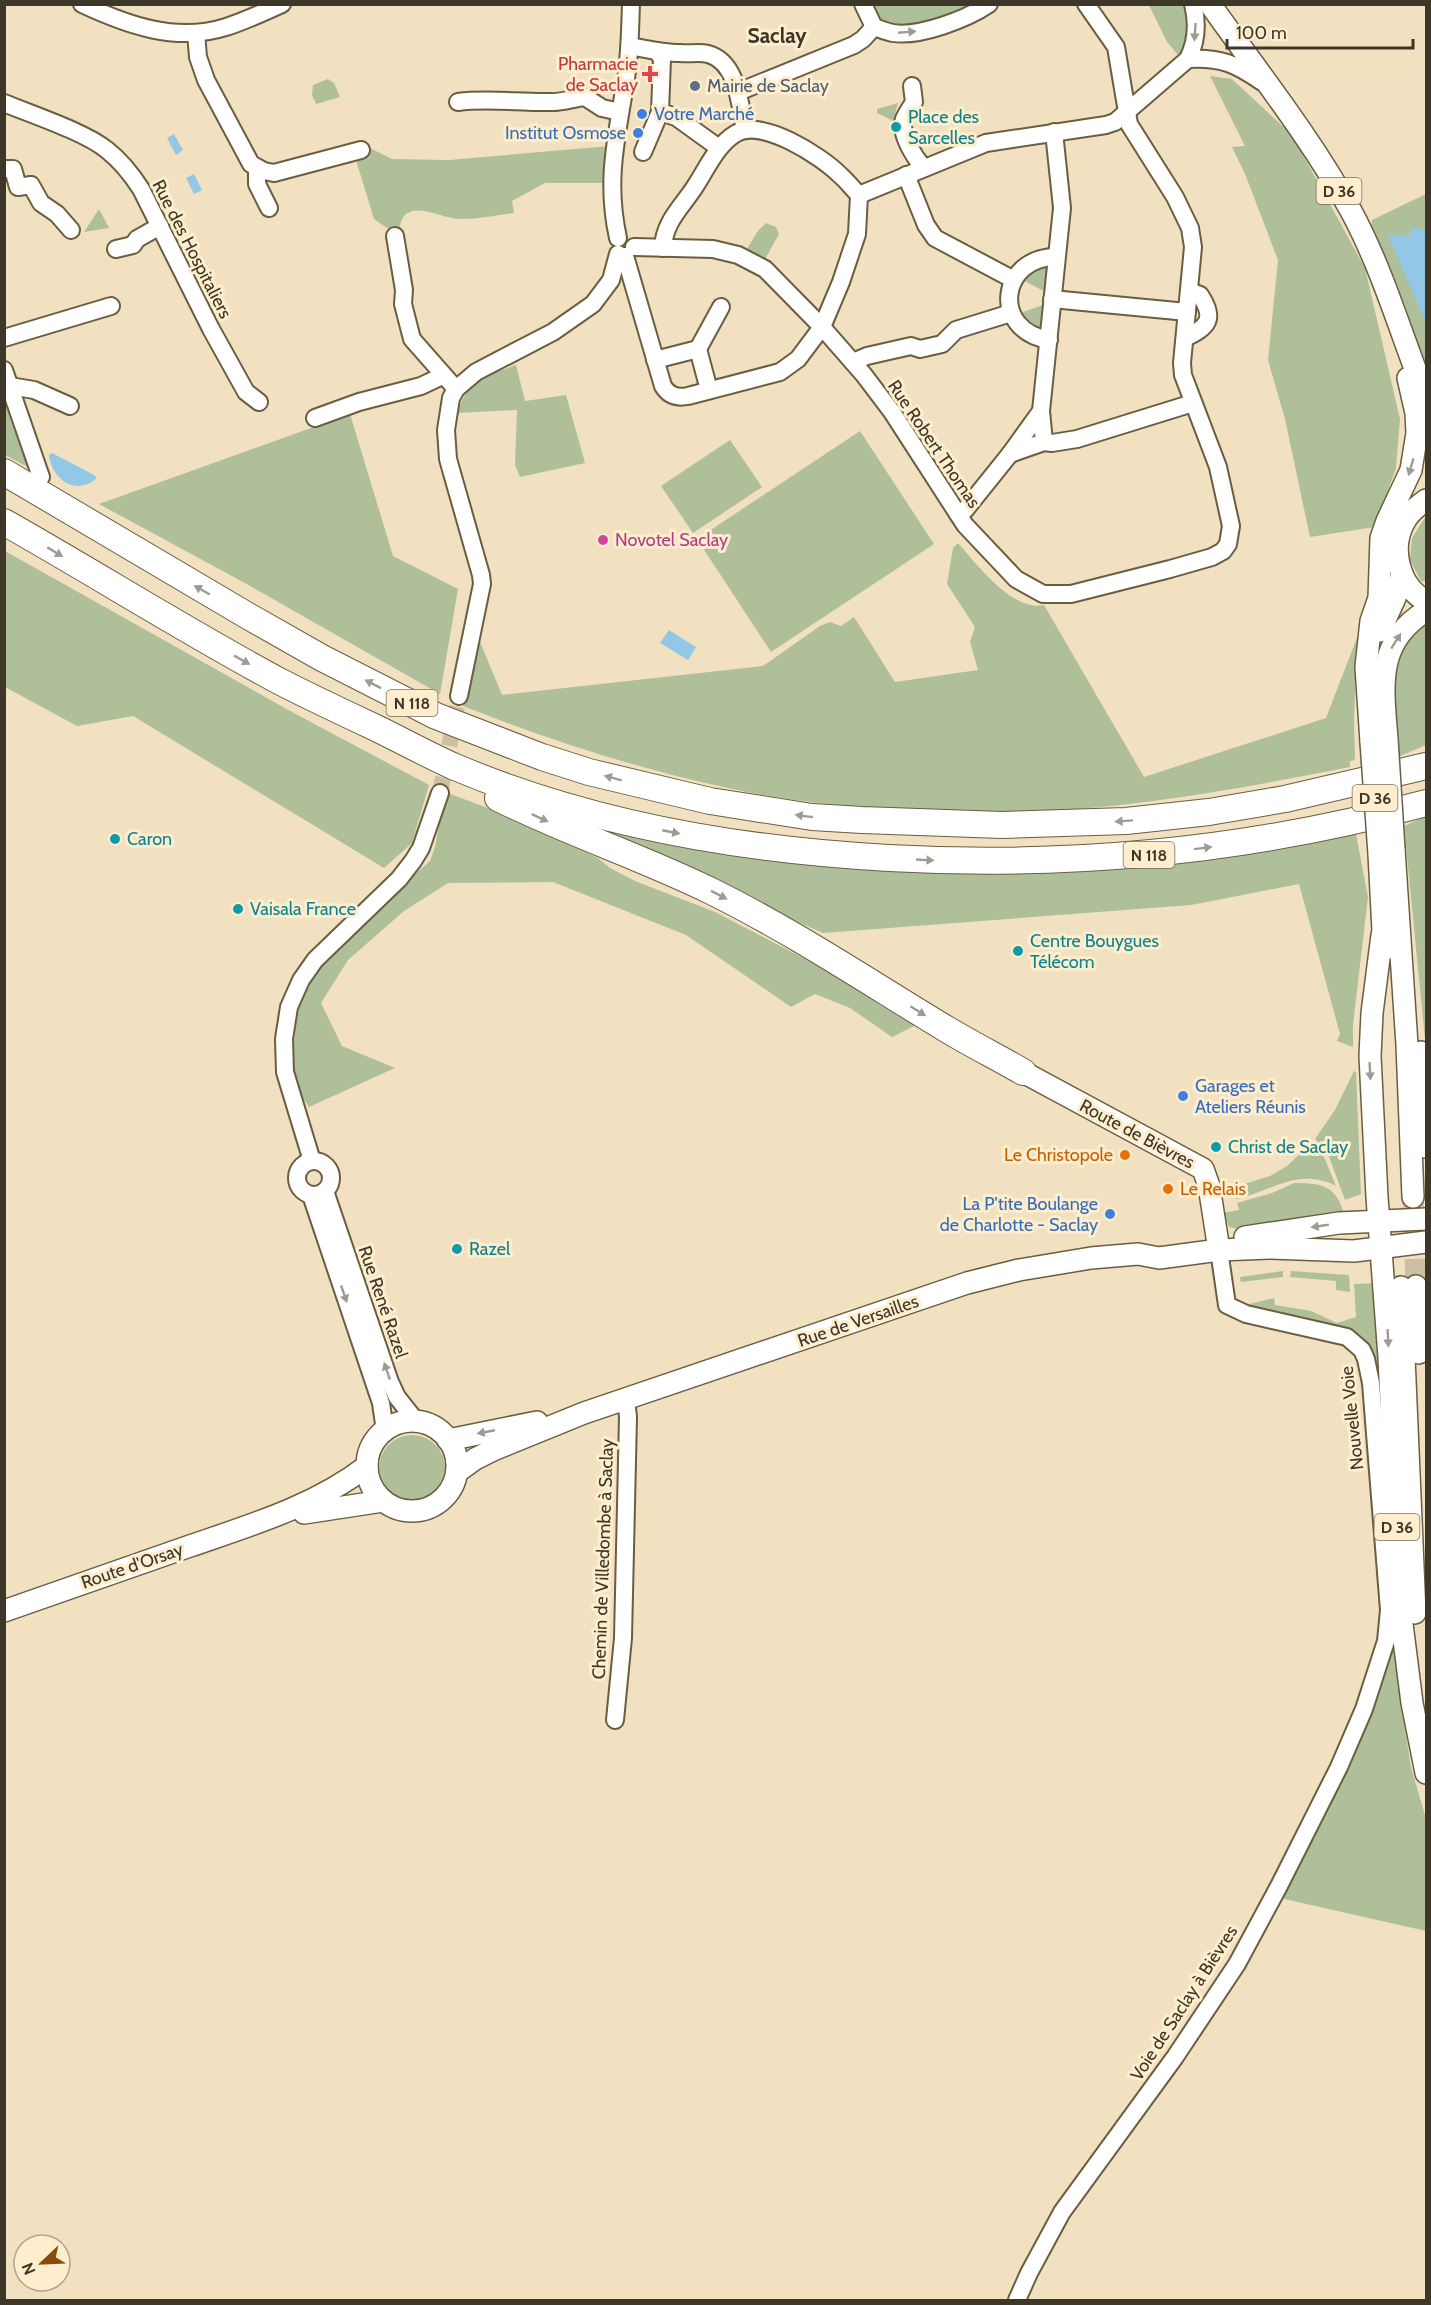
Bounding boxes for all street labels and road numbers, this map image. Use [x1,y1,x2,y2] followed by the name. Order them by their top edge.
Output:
[148,176,236,322] street label: Rue des Hospitaliers
[1316,178,1362,204] road number: D 36
[883,376,985,512] street label: Rue Robert Thomas
[386,690,438,716] road number: N 118
[1352,785,1398,811] road number: D 36
[1124,842,1174,868] road number: N 118
[1076,1094,1198,1174] street label: Route de Bièvres
[353,1243,413,1362] street label: Rue René Razel
[795,1290,921,1352] street label: Rue de Versailles
[1336,1365,1368,1471] street label: Nouvelle Voie
[588,1438,618,1680] street label: Chemin de Villedombe à Saclay
[1374,1514,1420,1540] road number: D 36
[78,1538,186,1594] street label: Route d'Orsay
[1126,1921,1242,2085] street label: Voie de Saclay à Bièvres

